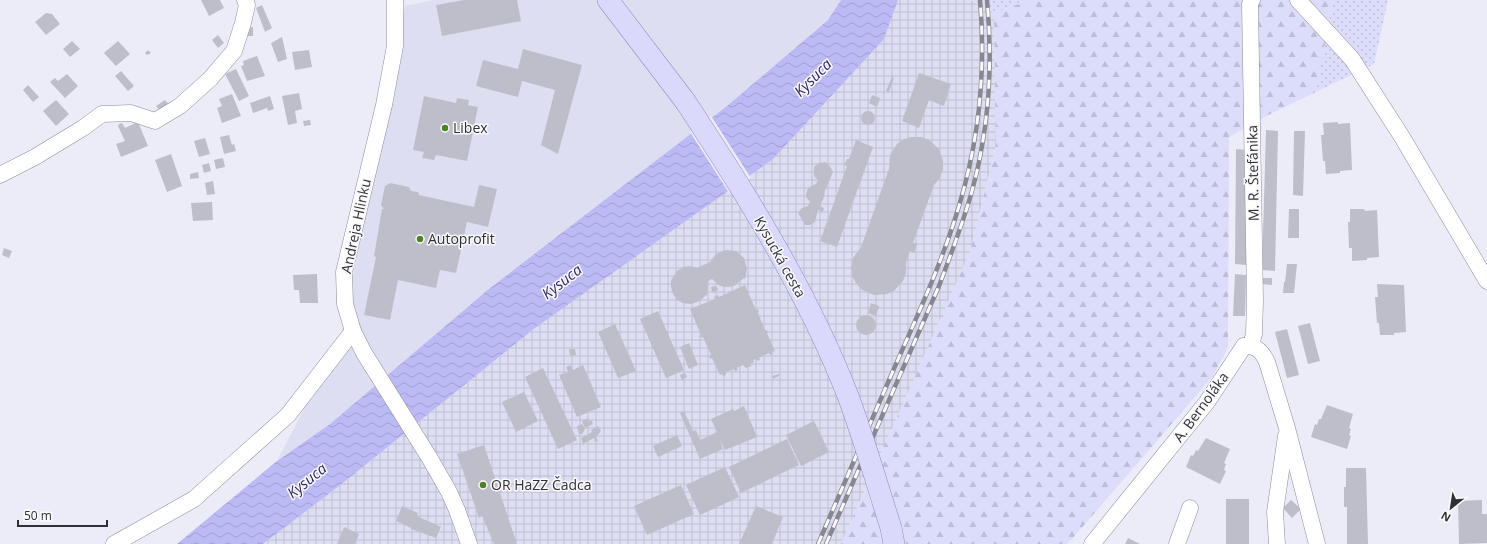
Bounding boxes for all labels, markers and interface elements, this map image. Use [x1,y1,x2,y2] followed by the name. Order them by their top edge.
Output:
[789,54,836,101] water label: Kysuca
[453,118,488,137] place label: Libex
[440,123,450,133] marker: Libex
[1242,125,1263,221] street label: M. R. Štefánika
[336,177,375,275] street label: Andreja Hlinku
[750,213,811,301] street label: Kysucká cesta
[428,229,495,248] place label: Autoprofit
[415,234,425,244] marker: Autoprofit
[537,259,586,303] water label: Kysuca
[1169,368,1232,446] street label: A. Bernoláka
[282,458,331,502] water label: Kysuca
[491,475,592,494] place label: OR HaZZ Čadca
[478,480,488,490] marker: OR HaZZ Čadca
[1431,488,1471,528] north arrow
[18,502,107,528] scale bar
[24,507,52,524] text: 50 m
[1438,508,1453,526] text: N

